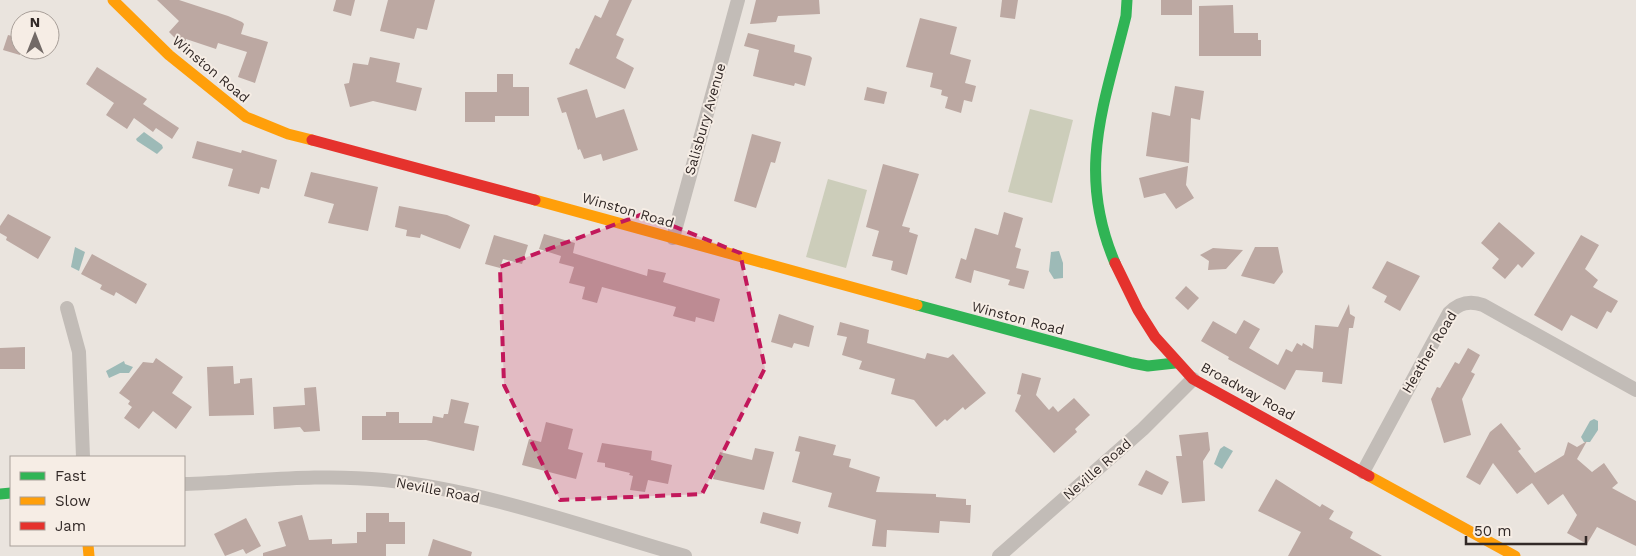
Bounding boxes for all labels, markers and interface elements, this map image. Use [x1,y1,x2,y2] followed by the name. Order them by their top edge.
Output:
[10,10,60,60] north arrow
[30,14,40,30] text: N
[169,32,253,106] street label: Winston Road
[681,61,729,177] street label: Salisbury Avenue
[580,189,676,231] street label: Winston Road
[970,298,1066,338] street label: Winston Road
[1398,308,1460,396] street label: Heather Road
[1198,359,1298,423] street label: Broadway Road
[1060,435,1134,503] street label: Neville Road
[10,456,185,546] legend
[55,467,87,485] text: Fast
[395,474,481,506] street label: Neville Road
[55,492,91,510] text: Slow
[1466,514,1586,546] scale bar
[55,517,86,535] text: Jam
[1474,522,1511,540] text: 50 m

